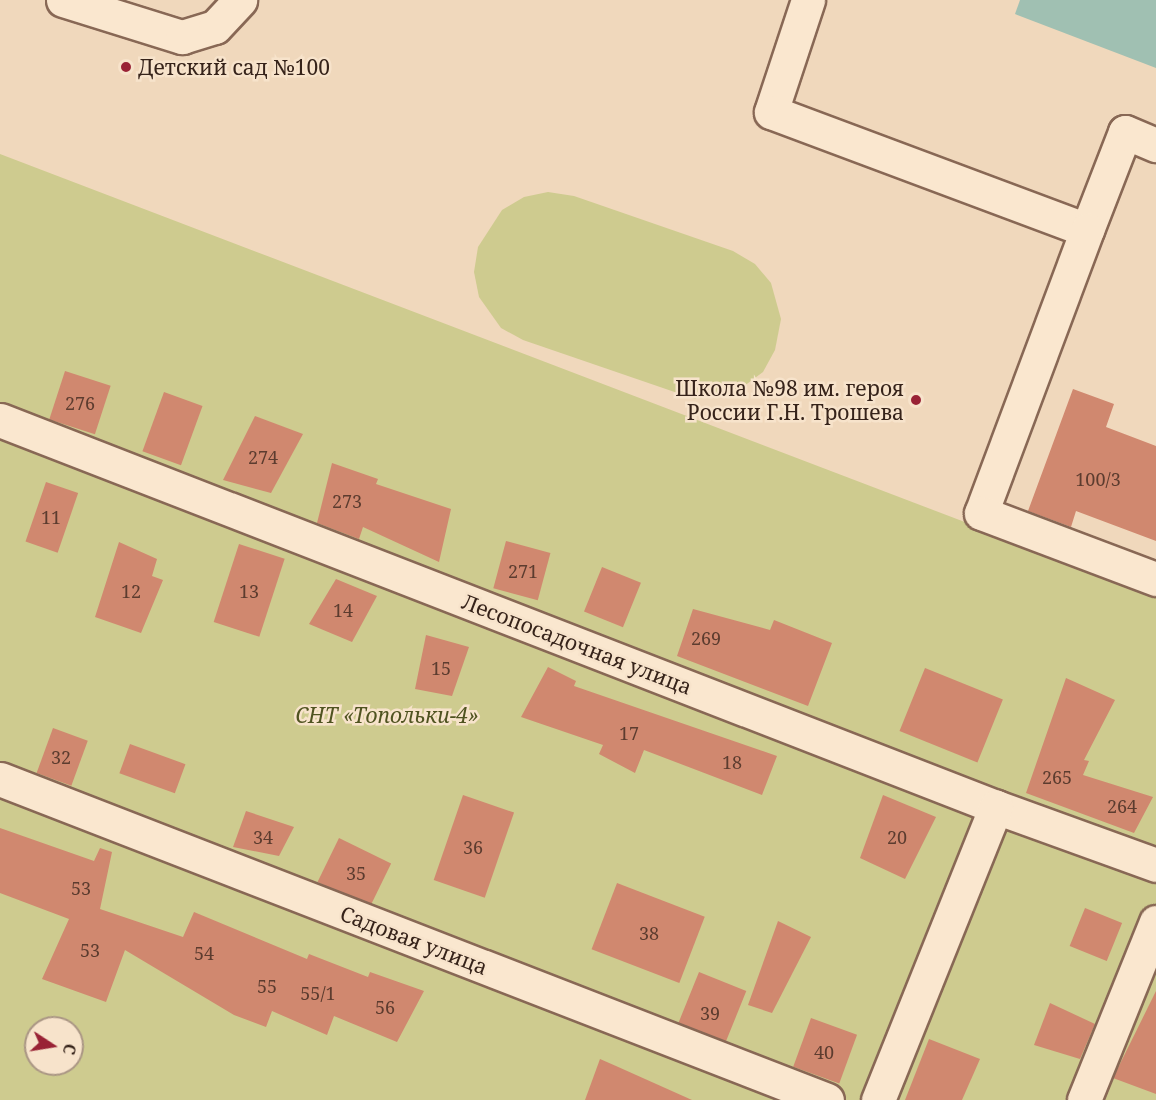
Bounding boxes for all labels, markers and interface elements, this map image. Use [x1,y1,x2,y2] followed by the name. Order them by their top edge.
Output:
[138,54,330,80] place label: Детский сад №100
[119,60,133,74] marker: Детский сад №100
[675,375,904,425] place label: Школа №98 им. героя России Г.Н. Трошева
[65,392,95,414] house number: 276
[909,393,923,407] marker: Школа №98 им. героя России Г.Н. Трошева
[248,446,278,468] house number: 274
[1075,468,1121,490] house number: 100/3
[332,490,362,512] house number: 273
[41,506,61,528] house number: 11
[508,560,538,582] house number: 271
[121,580,141,602] house number: 12
[239,580,259,602] house number: 13
[459,589,695,699] street label: Лесопосадочная улица
[333,599,353,621] house number: 14
[691,627,721,649] house number: 269
[431,657,451,679] house number: 15
[295,702,479,728] park label: СНТ «Топольки-4»
[619,722,639,744] house number: 17
[51,746,71,768] house number: 32
[722,751,742,773] house number: 18
[1042,766,1072,788] house number: 265
[1107,795,1137,817] house number: 264
[253,826,273,848] house number: 34
[887,826,907,848] house number: 20
[463,836,483,858] house number: 36
[346,862,366,884] house number: 35
[71,877,91,899] house number: 53
[337,900,491,980] street label: Садовая улица
[639,922,659,944] house number: 38
[80,939,100,961] house number: 53
[194,942,214,964] house number: 54
[257,975,277,997] house number: 55
[300,982,336,1004] house number: 55/1
[375,996,395,1018] house number: 56
[700,1002,720,1024] house number: 39
[24,1016,84,1076] north arrow
[814,1041,834,1063] house number: 40
[58,1042,82,1057] text: С

